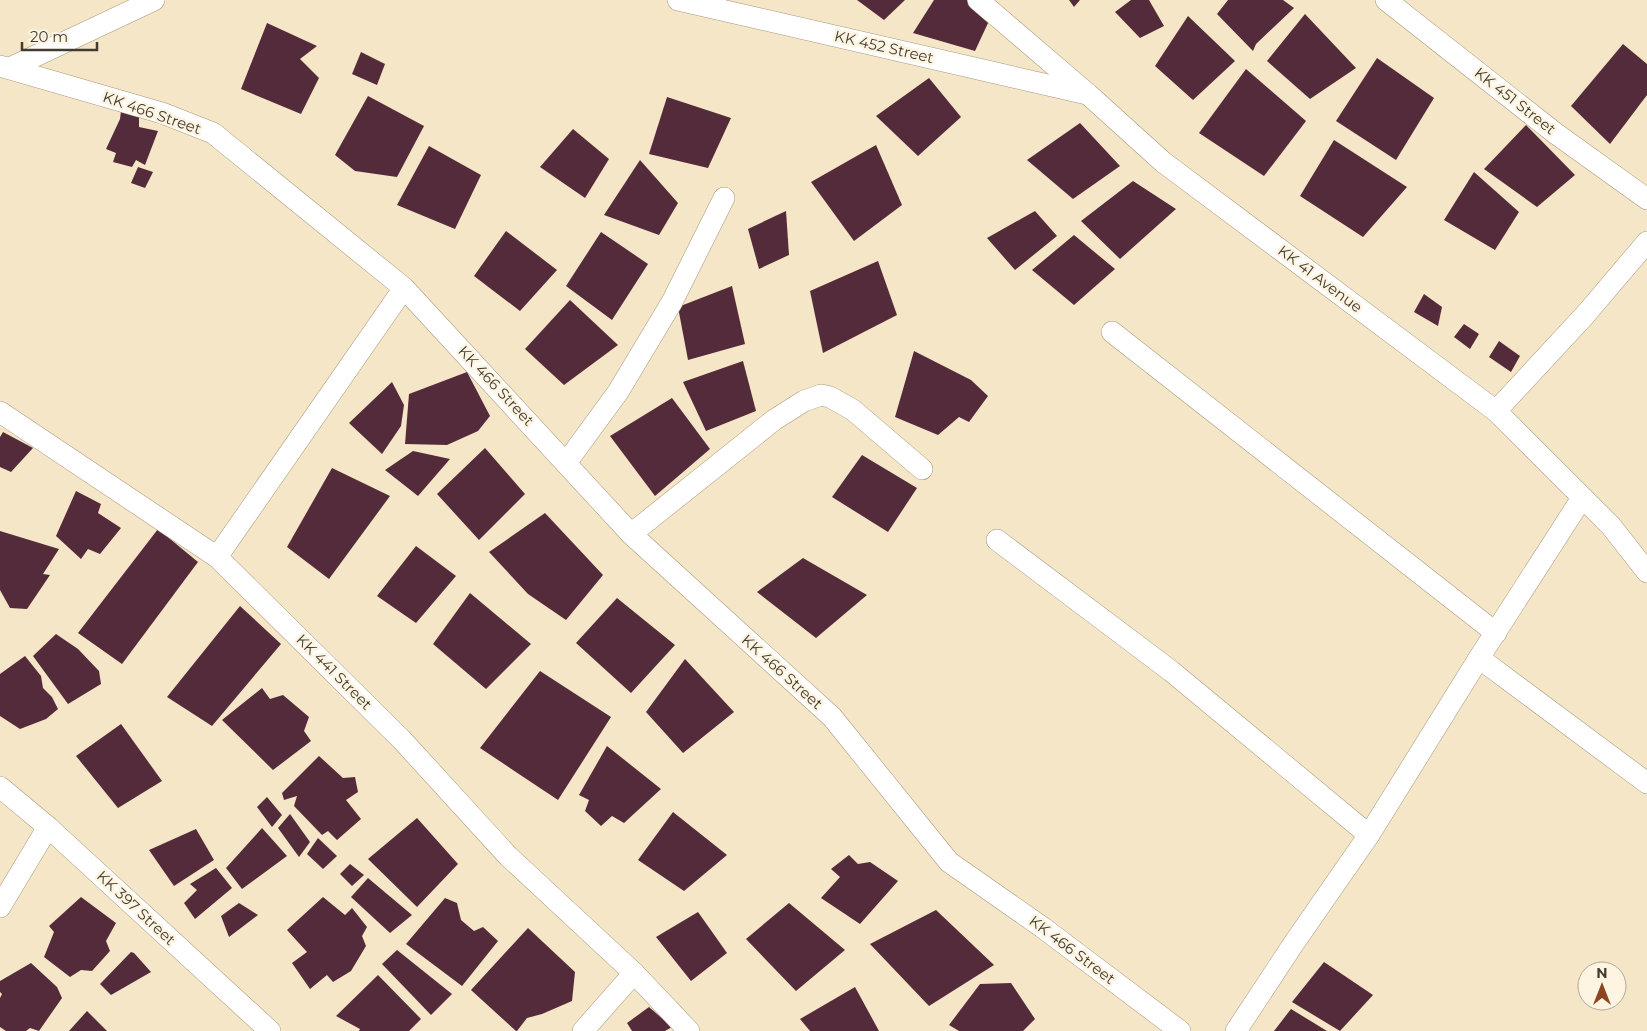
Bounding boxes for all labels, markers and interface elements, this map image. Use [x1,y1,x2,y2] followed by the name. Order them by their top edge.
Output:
[22,20,98,52] scale bar
[833,26,936,67] street label: KK 452 Street
[30,27,68,46] text: 20 m
[1471,63,1560,138] street label: KK 451 Street
[101,87,204,138] street label: KK 466 Street
[1274,241,1366,317] street label: KK 41 Avenue
[454,342,538,430] street label: KK 466 Street
[292,630,376,714] street label: KK 441 Street
[738,630,827,713] street label: KK 466 Street
[93,866,180,949] street label: KK 397 Street
[1026,911,1119,988] street label: KK 466 Street
[1577,961,1627,1011] north arrow
[1596,964,1608,982] text: N

